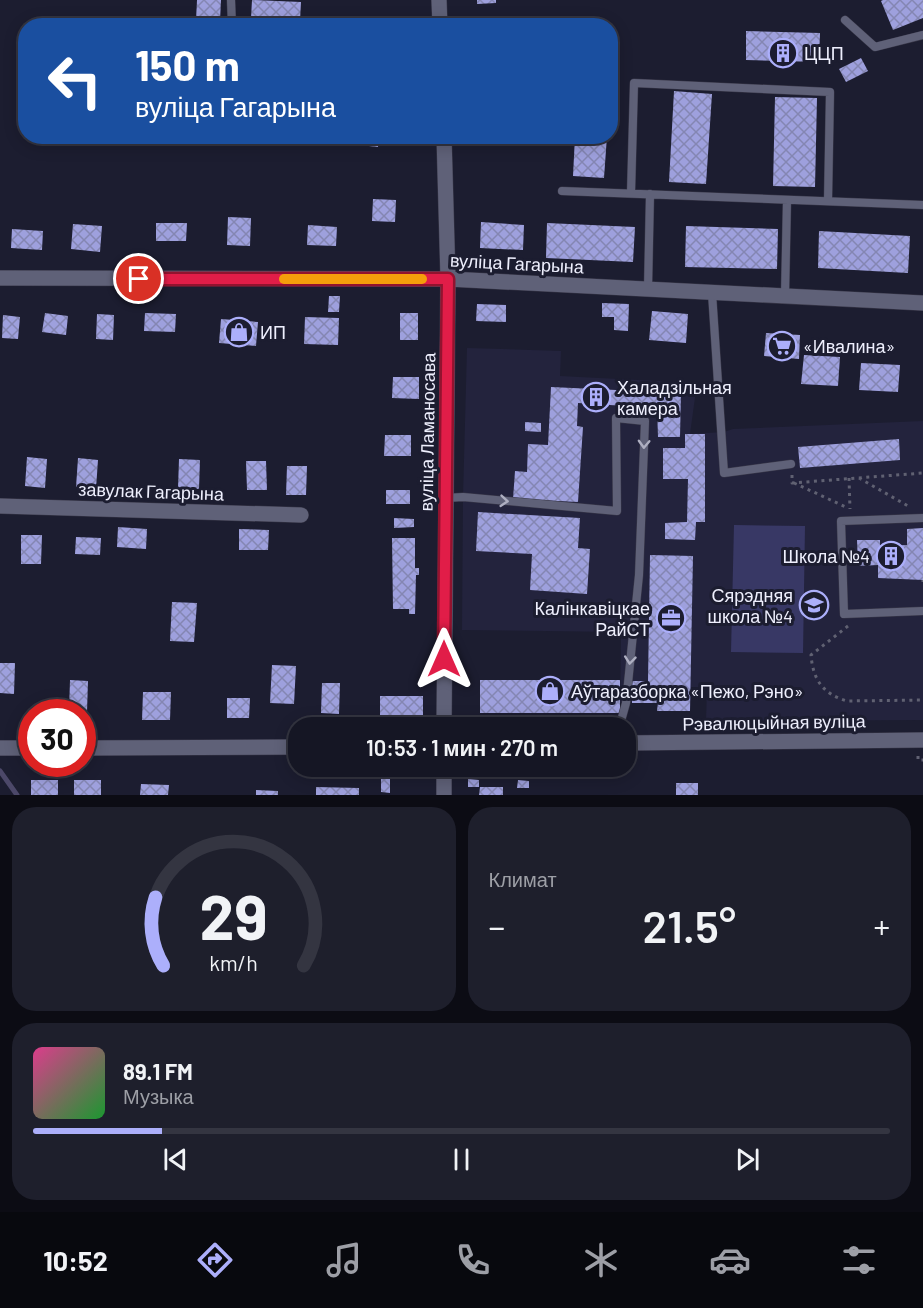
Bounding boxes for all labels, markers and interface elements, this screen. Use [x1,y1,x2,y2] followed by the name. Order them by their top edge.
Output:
[767,37,799,69] building icon: ЦЦП
[135,39,240,89] text: 150 m
[36,42,114,120] icon: left
[804,42,844,64] place label: ЦЦП
[135,90,336,122] text: вуліца Гагарына
[450,249,585,278] street label: вуліца Гагарына
[113,253,164,304] pin
[122,262,155,295] icon: arrive
[223,316,255,348] shop icon: ИП
[260,321,286,343] place label: ИП
[766,330,798,362] supermarket icon: «Ивалина»
[803,335,895,357] place label: «Ивалина»
[415,351,439,512] street label: вуліца Ламаносава
[617,376,732,419] place label: Халадзільная камера
[580,381,612,413] building icon: Халадзільная камера
[638,440,651,449] one-way arrow
[78,477,225,505] street label: завулак Гагарына
[499,494,508,507] one-way arrow
[875,540,907,572] building icon: Школа №4
[782,545,870,567] place label: Школа №4
[708,584,793,627] place label: Сярэдняя школа №4
[798,589,830,621] school or university icon: Сярэдняя школа №4
[535,597,650,640] place label: Калінкавіцкае РайСТ
[655,602,687,634] office icon: Калінкавіцкае РайСТ
[412,627,476,691] position arrow
[624,655,637,664] one-way arrow
[534,675,566,707] shop icon: Аўтаразборка «Пежо, Рэно»
[571,680,803,702] place label: Аўтаразборка «Пежо, Рэно»
[18,699,96,777] speed limit sign: 30
[682,709,867,735] street label: Рэвалюцыйная вуліца
[366,734,558,760] text: 10:53 · 1 мин · 270 m
[489,867,557,891] text: Климат
[200,878,268,952] text: 29
[643,898,736,952] text: 21.5°
[489,906,505,946] text: −
[873,906,890,946] text: +
[209,950,258,975] text: km/h
[123,1058,193,1084] text: 89.1 FM
[123,1084,194,1108] text: Музыка
[159,1143,192,1176] icon: previous
[445,1143,478,1176] icon: pause
[731,1143,764,1176] icon: next
[194,1239,236,1281] icon: directions
[323,1239,365,1281] icon: music
[452,1239,494,1281] icon: phone
[580,1239,622,1281] icon: climate
[709,1239,751,1281] icon: car
[838,1239,880,1281] icon: filters
[43,1244,108,1276] text: 10:52

